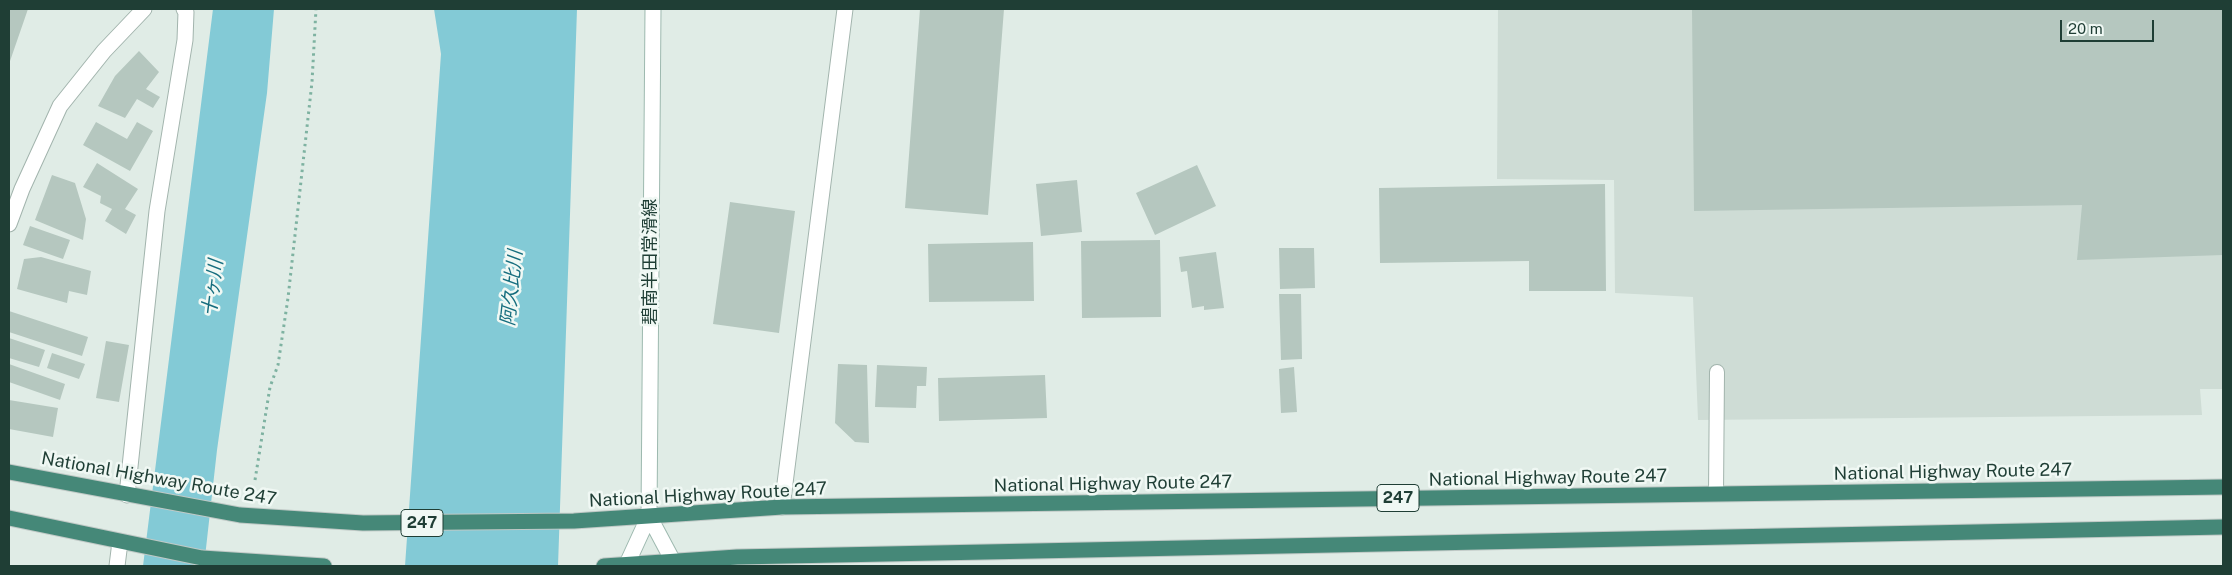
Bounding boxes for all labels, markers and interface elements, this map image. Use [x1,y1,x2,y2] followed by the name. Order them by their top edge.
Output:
[2062,10,2156,42] scale bar
[2068,20,2103,37] text: 20 m
[639,199,661,325] street label: 碧南半田常滑線
[497,249,527,327] water label: 阿久比川
[198,258,228,318] water label: 十ヶ川
[40,448,278,510] street label: National Highway Route 247
[1834,459,2072,485] street label: National Highway Route 247
[1429,465,1667,491] street label: National Highway Route 247
[994,471,1232,497] street label: National Highway Route 247
[588,478,828,512] street label: National Highway Route 247
[1377,484,1419,512] road number: 247
[401,509,443,536] road number: 247

